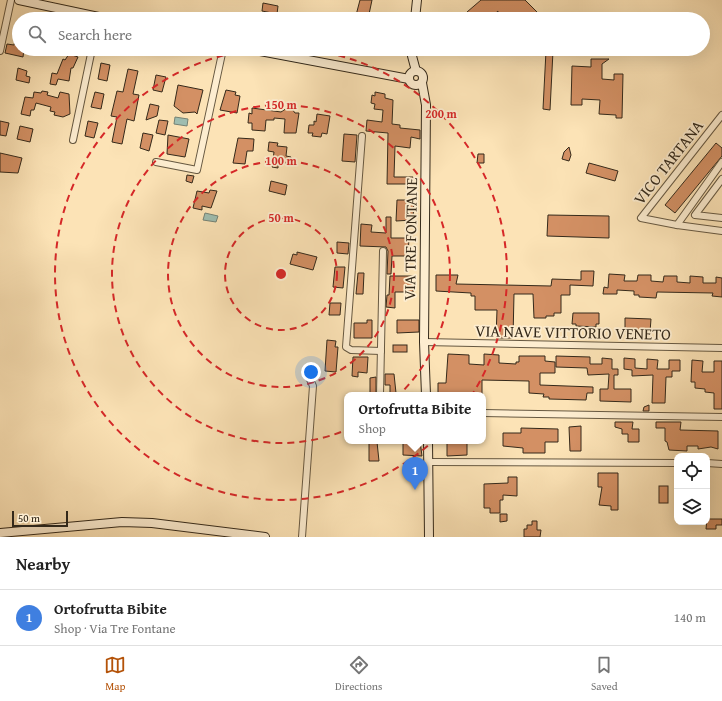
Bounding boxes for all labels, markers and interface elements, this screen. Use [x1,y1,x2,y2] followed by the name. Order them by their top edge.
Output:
[12,12,710,56] search box
[26,23,48,45] icon: search
[58,24,132,45] text: Search here
[265,96,298,113] text: 150 m
[425,105,458,122] text: 200 m
[627,114,709,210] street label: VICO TARTANA
[265,152,298,169] text: 100 m
[397,177,423,301] street label: VIA TRE FONTANE
[268,209,294,226] text: 50 m
[274,267,288,281] centre of rings
[475,318,671,346] street label: VIA NAVE VITTORIO VENETO
[301,362,321,382] your location
[344,392,486,444] popup
[359,398,471,419] text: Ortofrutta Bibite
[359,419,386,438] text: Shop
[674,453,710,525] map controls
[674,453,710,489] button: locate
[402,457,428,490] pin: 1
[674,489,710,525] button: layers
[12,509,68,528] scale bar
[18,510,40,526] text: 50 m
[16,551,70,576] text: Nearby
[54,598,167,619] text: Ortofrutta Bibite
[26,608,32,627] text: 1
[674,608,706,627] text: 140 m
[54,619,176,638] text: Shop · Via Tre Fontane
[104,654,126,694] tab: Map
[335,654,382,694] tab: Directions
[591,654,618,694] tab: Saved

